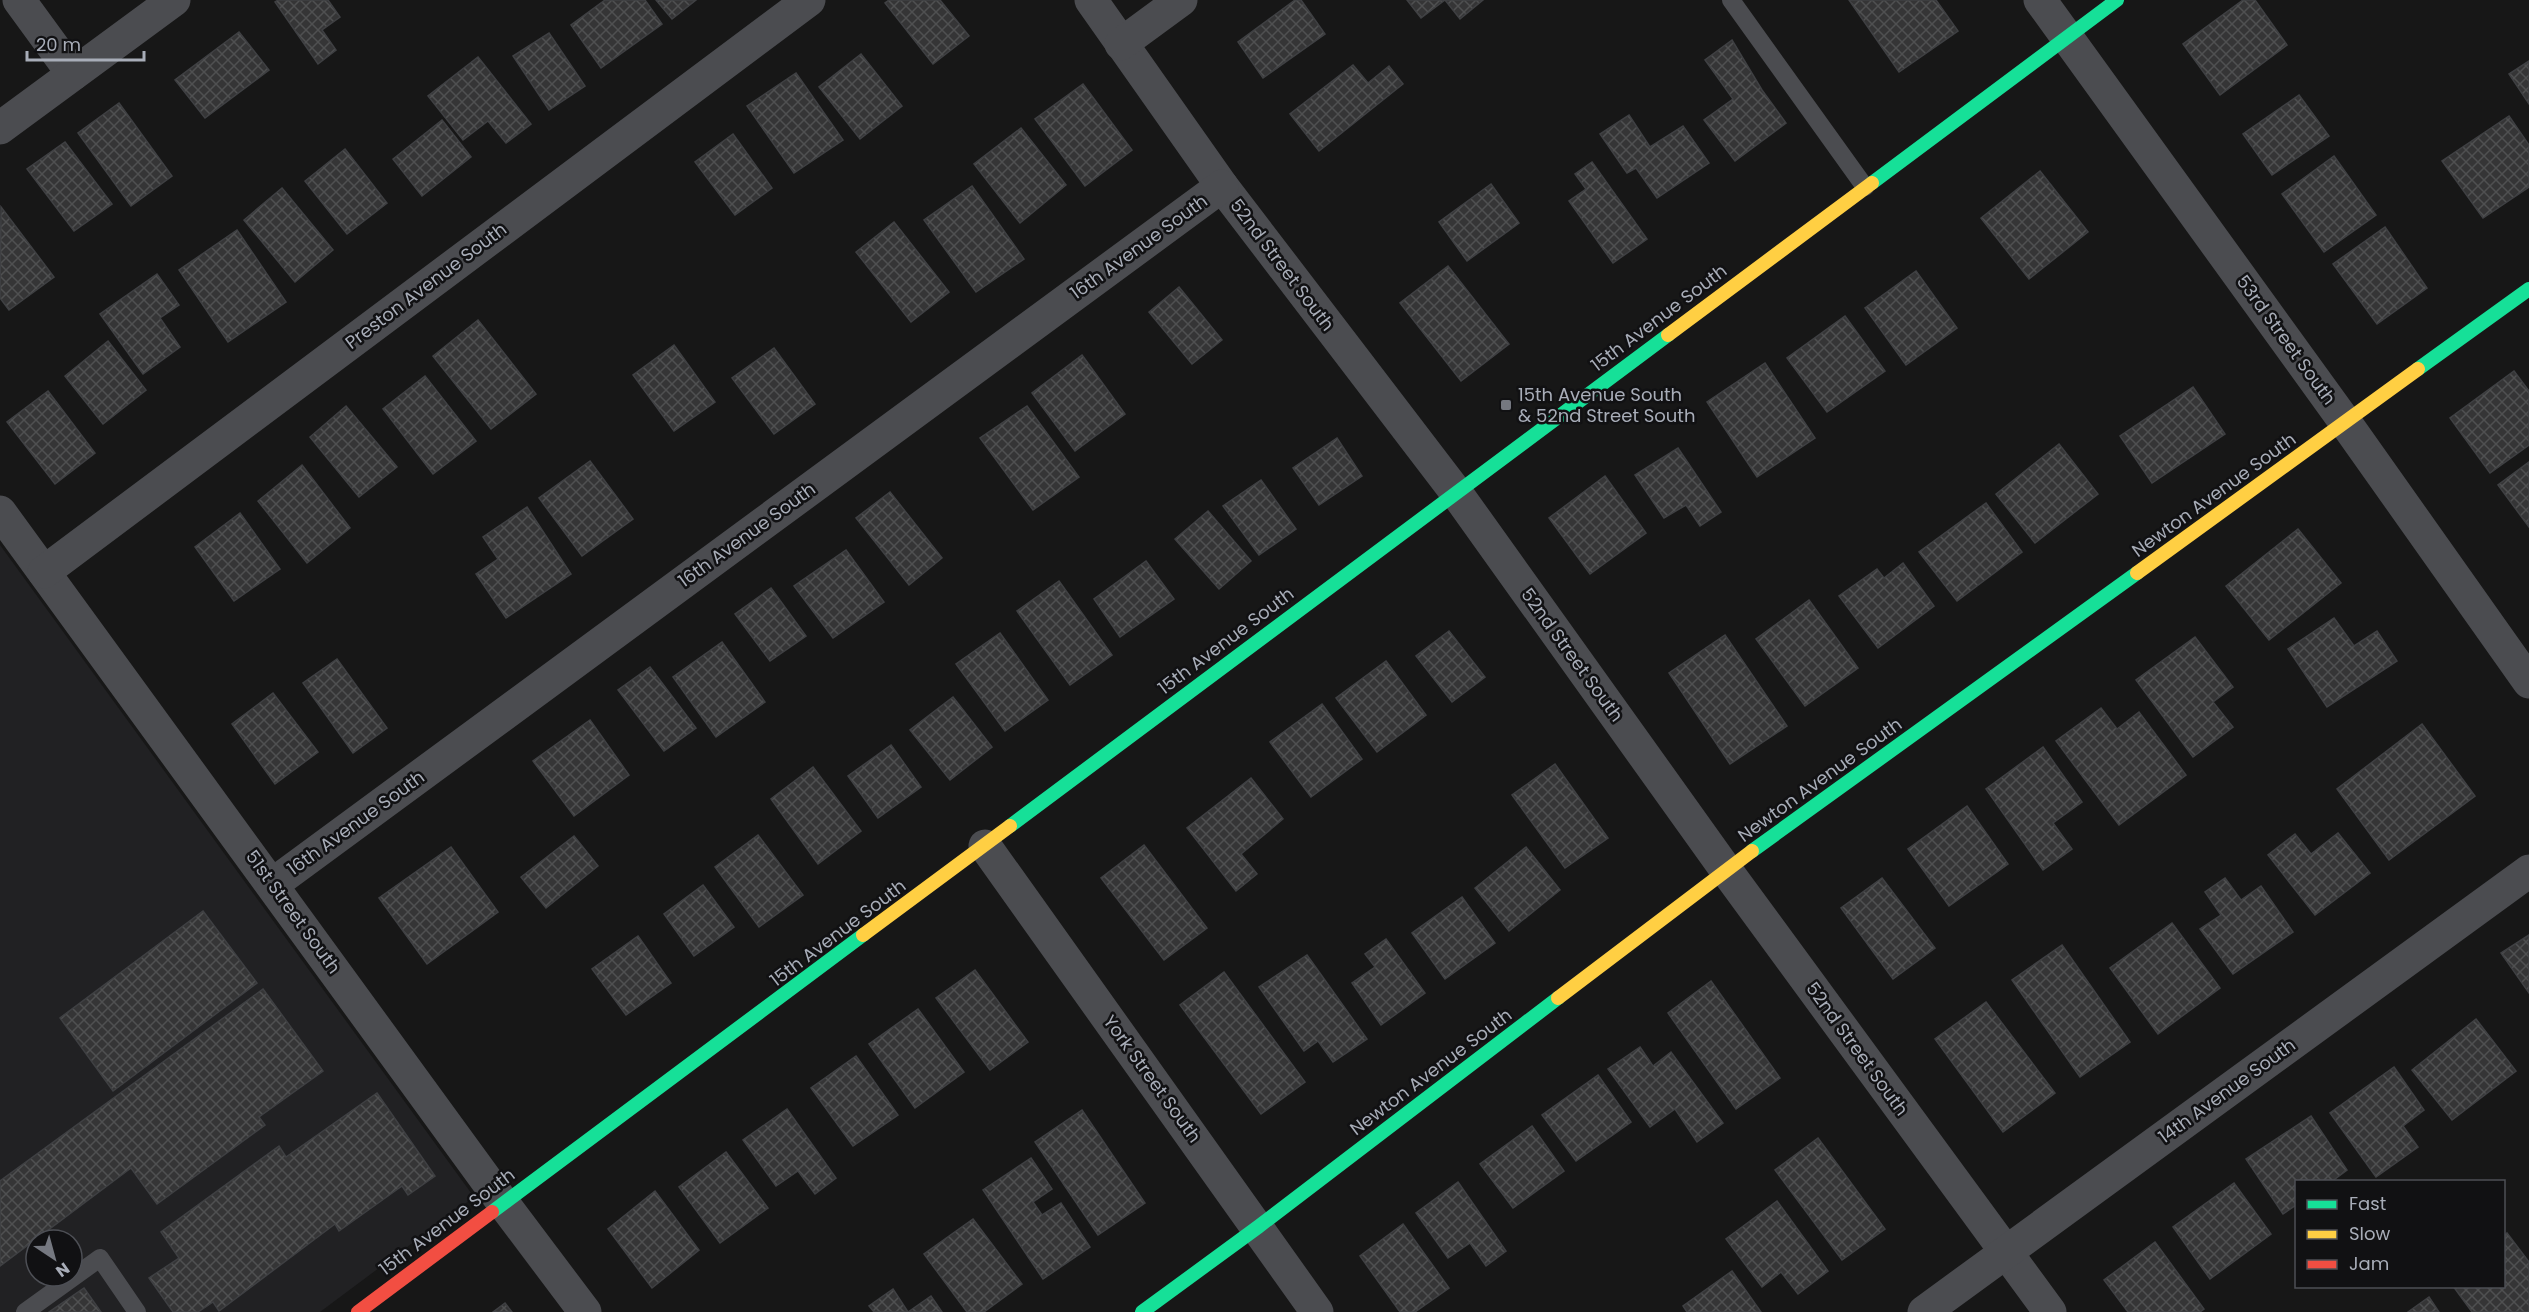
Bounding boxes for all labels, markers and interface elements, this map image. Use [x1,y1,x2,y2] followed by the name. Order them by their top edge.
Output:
[27,24,144,62] scale bar
[36,32,81,57] text: 20 m
[1065,188,1212,305] street label: 16th Avenue South
[1224,194,1340,336] street label: 52nd Street South
[340,217,512,355] street label: Preston Avenue South
[1586,258,1732,377] street label: 15th Avenue South
[2231,270,2342,410] street label: 53rd Street South
[1518,382,1695,428] place label: 15th Avenue South & 52nd Street South
[1499,398,1513,412] marker: 15th Avenue South & 52nd Street South
[2127,427,2301,563] street label: Newton Avenue South
[673,476,820,593] street label: 16th Avenue South
[1153,581,1299,700] street label: 15th Avenue South
[1515,583,1629,727] street label: 52nd Street South
[1733,712,1907,848] street label: Newton Avenue South
[282,764,429,881] street label: 16th Avenue South
[240,845,347,979] street label: 51st Street South
[765,873,911,992] street label: 15th Avenue South
[1800,977,1914,1121] street label: 52nd Street South
[1344,1002,1517,1141] street label: Newton Avenue South
[1098,1010,1207,1148] street label: York Street South
[2153,1032,2300,1149] street label: 14th Avenue South
[374,1162,520,1281] street label: 15th Avenue South
[2295,1180,2505,1288] legend
[2349,1191,2386,1216] text: Fast
[2349,1221,2391,1246] text: Slow
[24,1228,84,1288] north arrow
[2349,1251,2389,1276] text: Jam
[51,1257,74,1283] text: N

